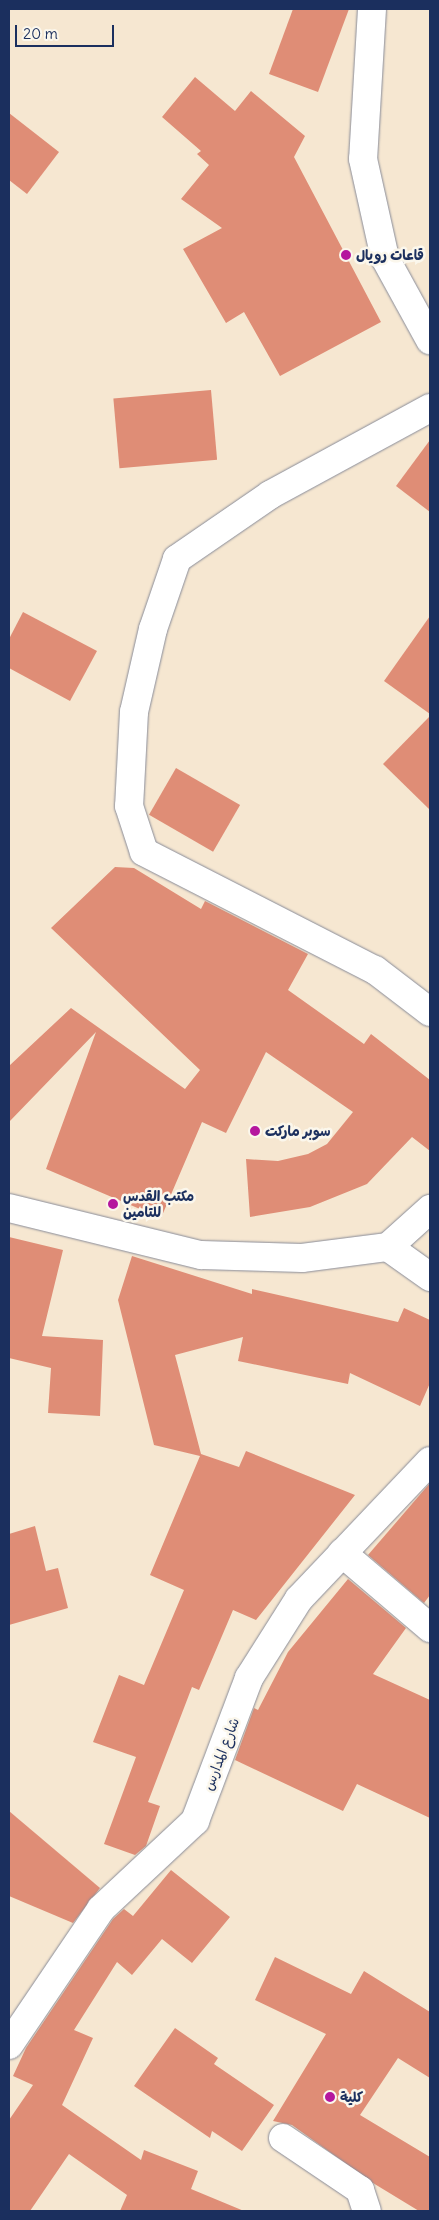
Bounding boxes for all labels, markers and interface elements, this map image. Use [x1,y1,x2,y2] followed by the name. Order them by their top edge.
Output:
[18,15,116,47] scale bar
[23,24,58,43] text: 20 m
[356,247,424,263] place label: قاعات رويال
[340,249,352,261] marker: قاعات رويال
[265,1123,331,1139] place label: سوبر ماركت
[249,1125,261,1137] marker: سوبر ماركت
[123,1188,194,1220] place label: مكتب القدس للتامين
[107,1198,119,1210] marker: مكتب القدس للتامين
[199,1715,243,1793] street label: شارع المدارس
[340,2089,363,2105] place label: كلية
[324,2091,336,2103] marker: كلية

